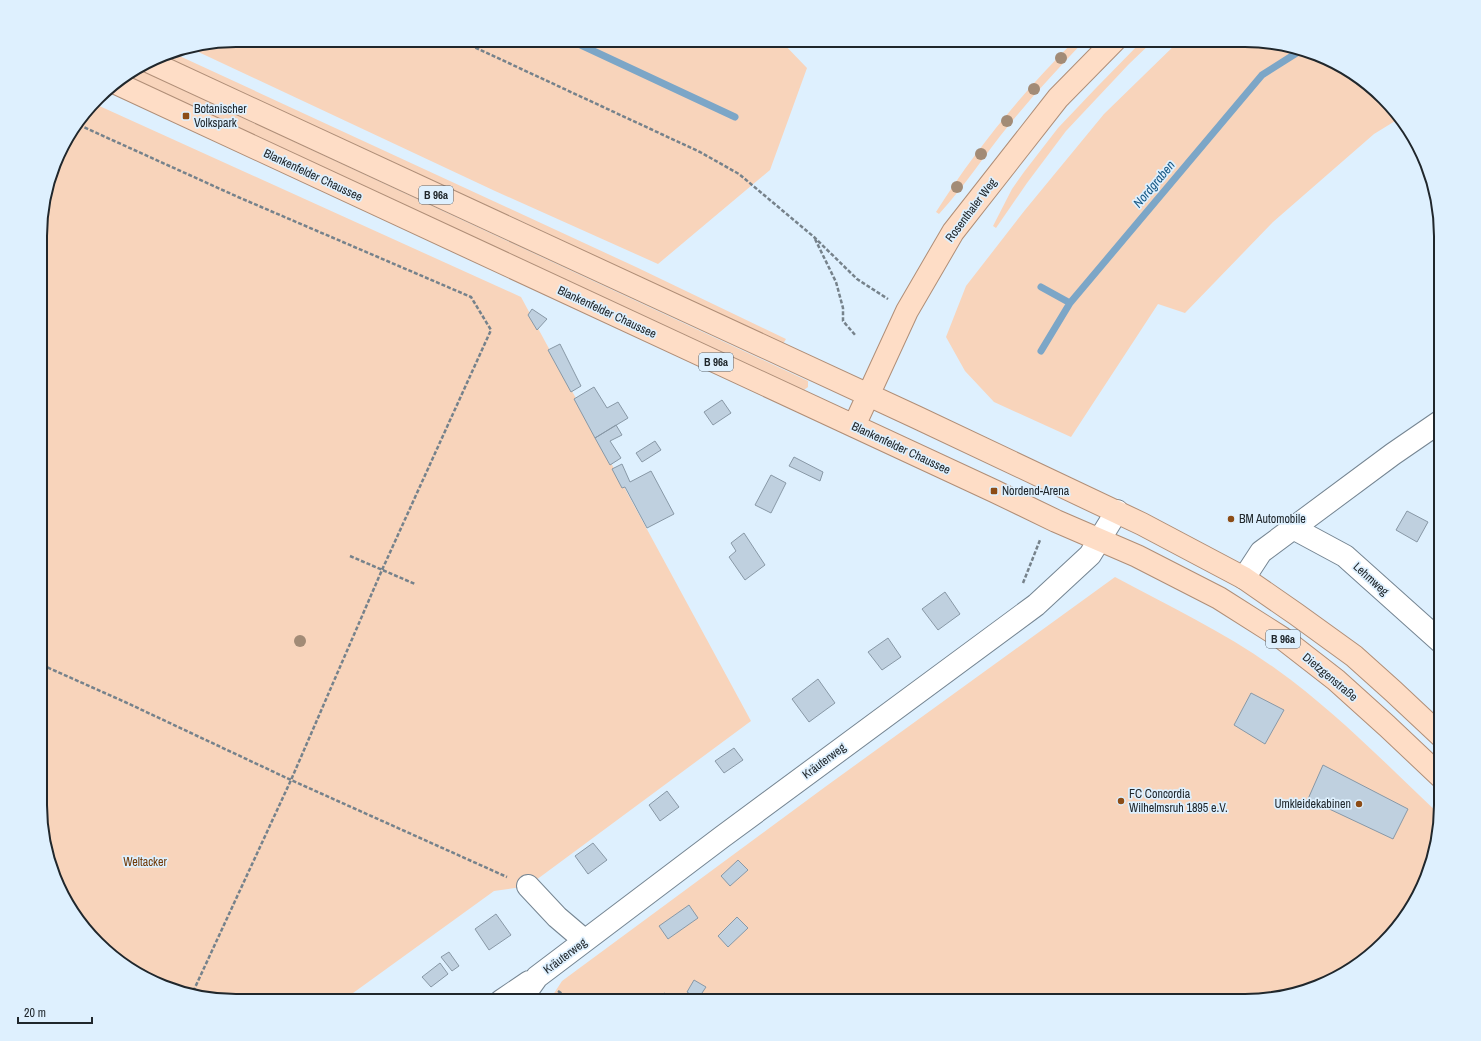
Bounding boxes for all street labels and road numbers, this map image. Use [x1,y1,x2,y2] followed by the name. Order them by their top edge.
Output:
[261,145,365,205] street label: Blankenfelder Chaussee
[942,174,1001,245] street label: Rosenthaler Weg
[419,186,453,204] road number: B 96a
[555,282,659,342] street label: Blankenfelder Chaussee
[699,353,733,371] road number: B 96a
[849,418,953,478] street label: Blankenfelder Chaussee
[1350,559,1393,600] street label: Lehmweg
[1266,630,1300,648] road number: B 96a
[1299,649,1361,705] street label: Dietzgenstraße
[799,739,849,783] street label: Kräuterweg
[540,934,590,978] street label: Kräuterweg

